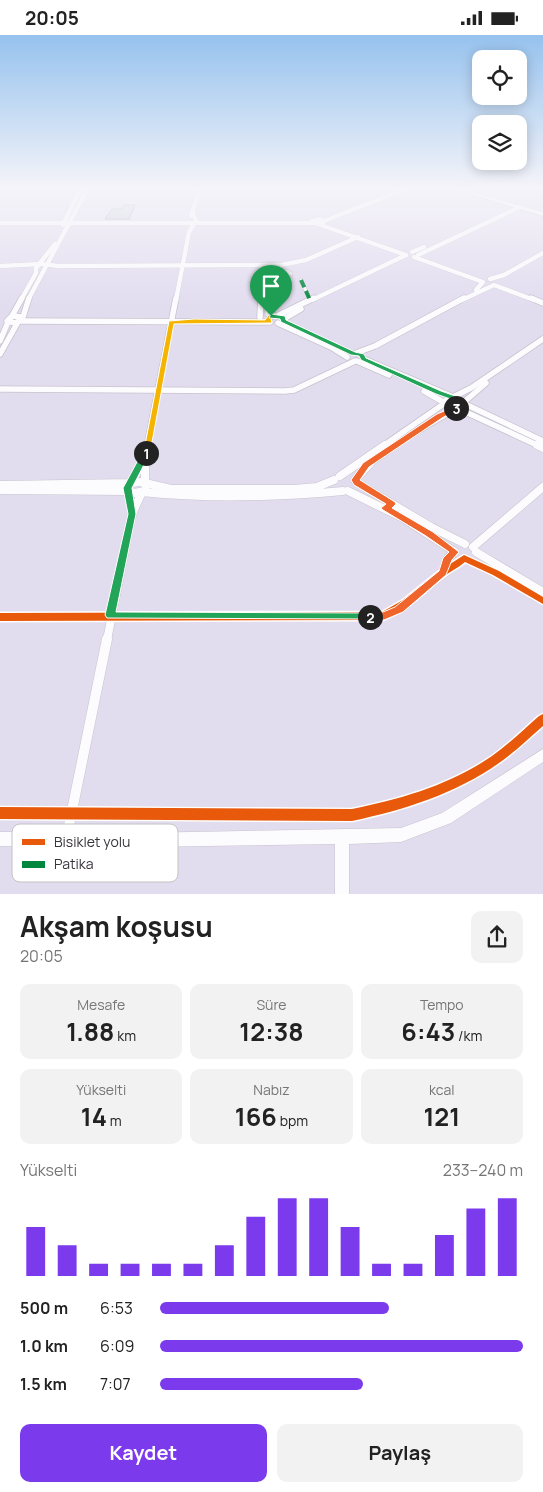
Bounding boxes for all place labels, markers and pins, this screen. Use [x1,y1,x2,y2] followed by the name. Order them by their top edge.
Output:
[250,265,292,316] pin
[444,395,468,421] pin: 3
[134,441,158,465] pin: 1
[358,605,382,629] pin: 2

